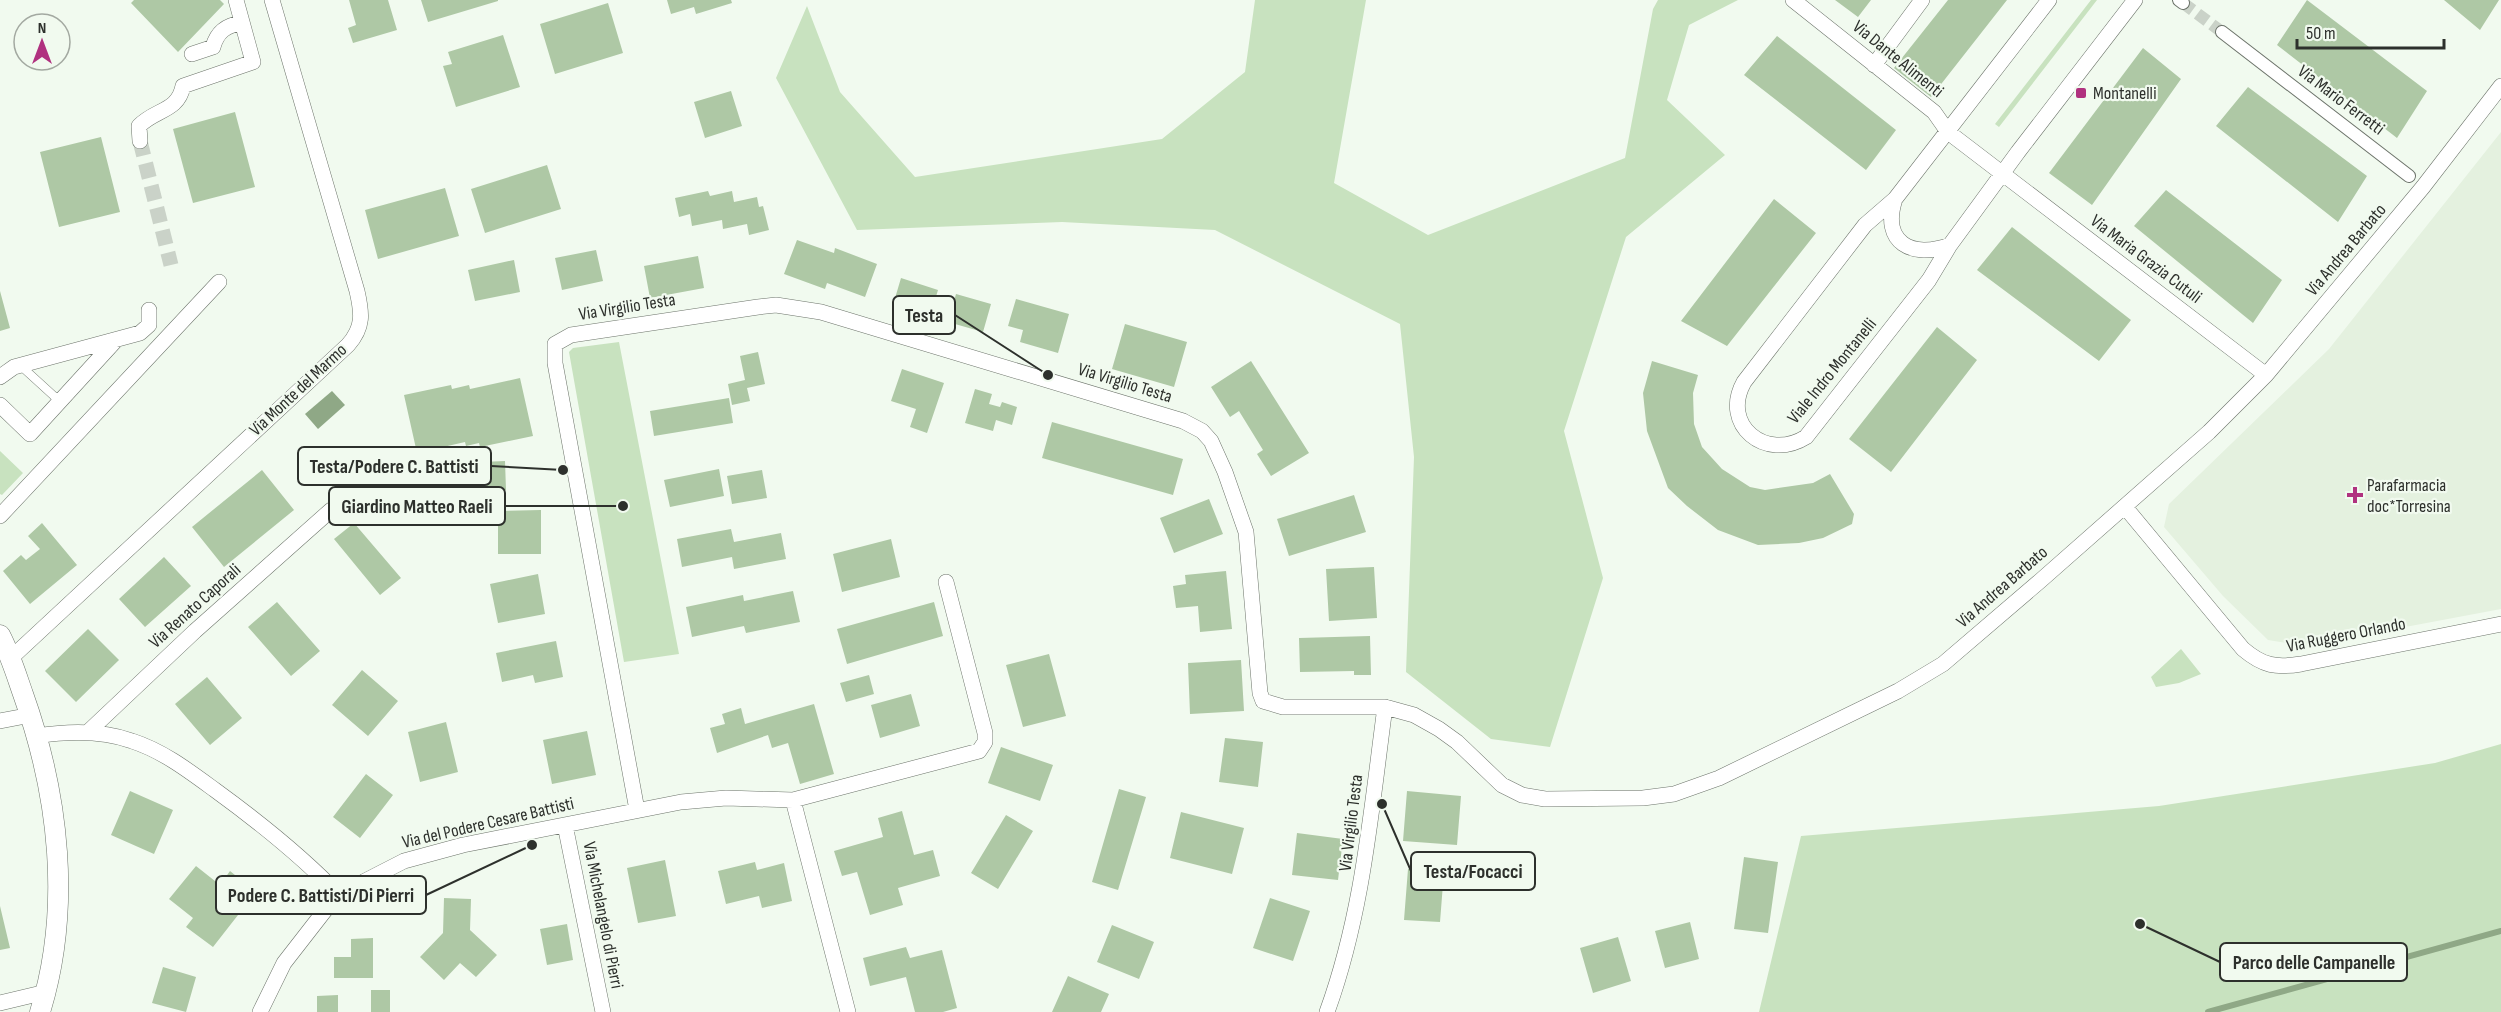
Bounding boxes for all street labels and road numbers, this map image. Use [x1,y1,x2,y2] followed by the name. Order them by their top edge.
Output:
[1848,16,1948,102] street label: Via Dante Alimenti
[2294,61,2388,139] street label: Via Mario Ferretti
[2301,200,2391,300] street label: Via Andrea Barbato
[2086,210,2206,308] street label: Via Maria Grazia Cutuli
[577,289,677,325] street label: Via Virgilio Testa
[1783,314,1881,428] street label: Viale Indro Montanelli
[245,340,351,440] street label: Via Monte del Marmo
[1075,359,1175,407] street label: Via Virgilio Testa
[1952,542,2052,632] street label: Via Andrea Barbato
[145,559,245,653] street label: Via Renato Caporali
[2285,613,2407,657] street label: Via Ruggero Orlando
[1335,773,1367,873] street label: Via Virgilio Testa
[400,793,576,853] street label: Via del Podere Cesare Battisti
[578,840,628,990] street label: Via Michelangelo di Pierri

